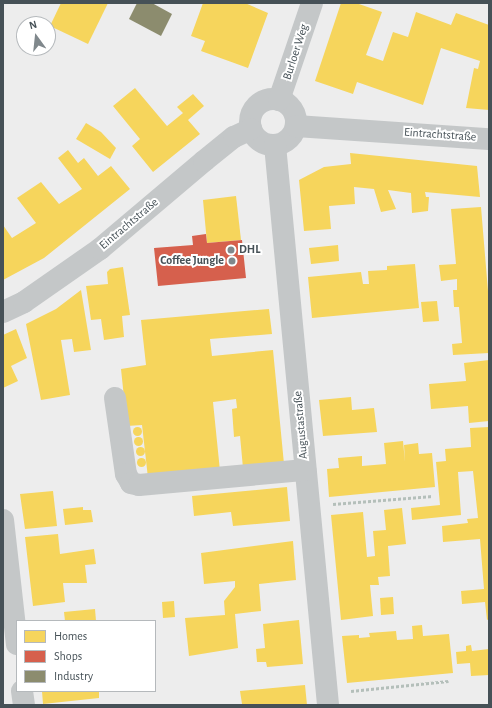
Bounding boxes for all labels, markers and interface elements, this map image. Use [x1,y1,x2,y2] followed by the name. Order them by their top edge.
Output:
[16,16,56,56] north arrow
[28,19,38,31] text: N
[280,22,312,82] street label: Burloer Weg
[403,125,477,145] street label: Eintrachtstraße
[97,195,161,253] street label: Eintrachtstraße
[239,243,260,257] place label: DHL
[226,245,236,255] marker: DHL
[160,254,224,268] place label: Coffee Jungle
[227,256,237,266] marker: Coffee Jungle
[291,390,311,460] street label: Augustastraße
[16,620,156,692] legend
[54,630,87,642] text: Homes
[54,650,82,662] text: Shops
[54,670,93,682] text: Industry

